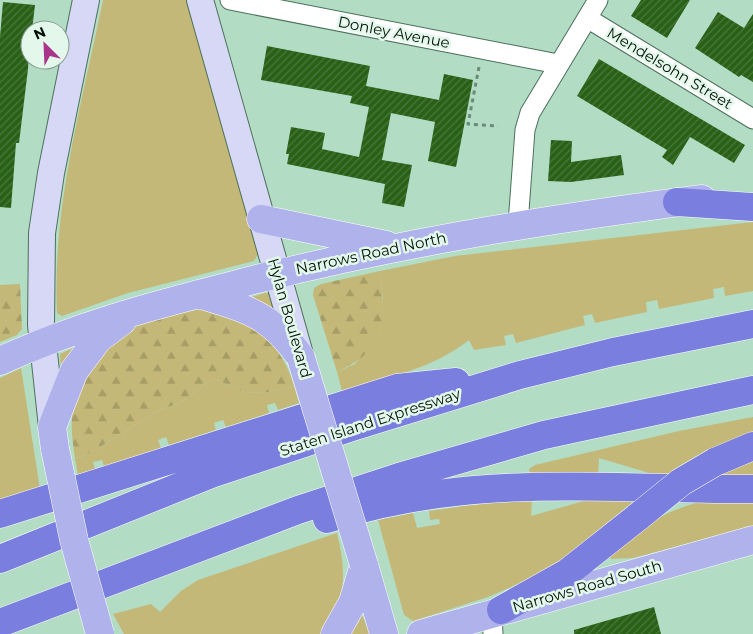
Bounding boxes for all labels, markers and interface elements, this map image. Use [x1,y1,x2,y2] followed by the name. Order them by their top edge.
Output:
[336,12,452,52] street label: Donley Avenue
[20,20,70,70] north arrow
[31,23,49,44] text: N
[604,23,736,113] street label: Mendelsohn Street
[294,228,448,278] street label: Narrows Road North
[264,256,316,380] street label: Hylan Boulevard
[277,384,464,460] street label: Staten Island Expressway
[510,556,664,616] street label: Narrows Road South

